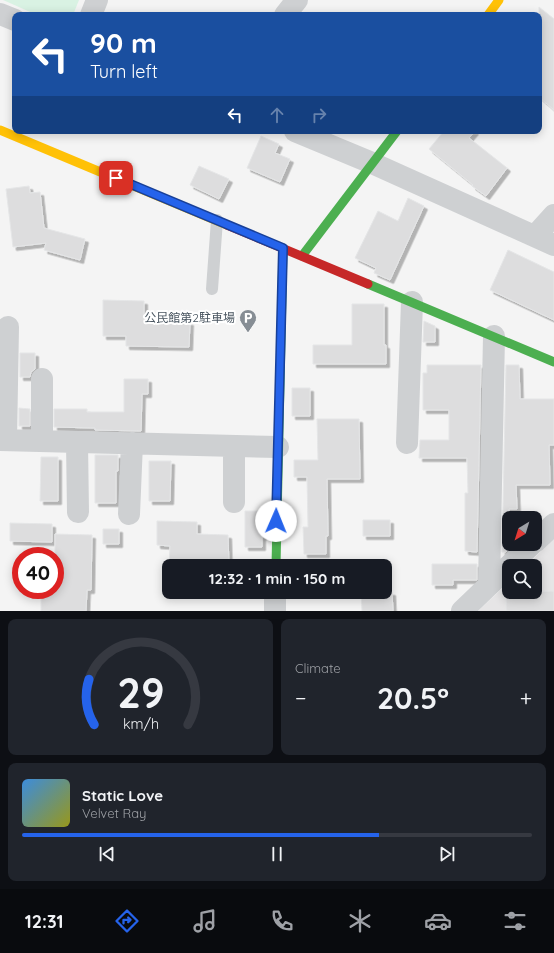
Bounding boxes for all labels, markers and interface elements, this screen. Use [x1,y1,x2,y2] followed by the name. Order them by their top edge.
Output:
[90,25,157,60] text: 90 m
[24,28,76,80] icon: left
[90,60,158,83] text: Turn left
[224,104,246,126] icon: left
[266,104,288,126] icon: ahead
[308,104,330,126] icon: right
[99,161,133,195] pin
[105,167,127,189] icon: arrive
[238,308,258,333] parking icon: 公民館第2駐車場
[144,310,235,325] place label: 公民館第2駐車場
[255,500,297,542] position arrow
[502,511,542,551] north arrow
[502,511,542,599] map controls
[12,547,64,599] speed limit sign: 40
[502,559,542,599] button: search
[209,569,345,588] text: 12:32 · 1 min · 150 m
[295,660,341,676] text: Climate
[117,666,164,718] text: 29
[377,679,449,717] text: 20.5°
[295,684,306,712] text: −
[520,684,532,712] text: +
[122,715,159,733] text: km/h
[82,786,163,805] text: Static Love
[82,805,147,821] text: Velvet Ray
[96,843,118,865] icon: previous
[266,843,288,865] icon: pause
[436,843,458,865] icon: next
[113,907,141,935] icon: directions
[191,907,219,935] icon: music
[268,907,296,935] icon: phone
[346,907,374,935] icon: climate
[424,907,452,935] icon: car
[501,907,529,935] icon: filters
[25,910,64,933] text: 12:31

